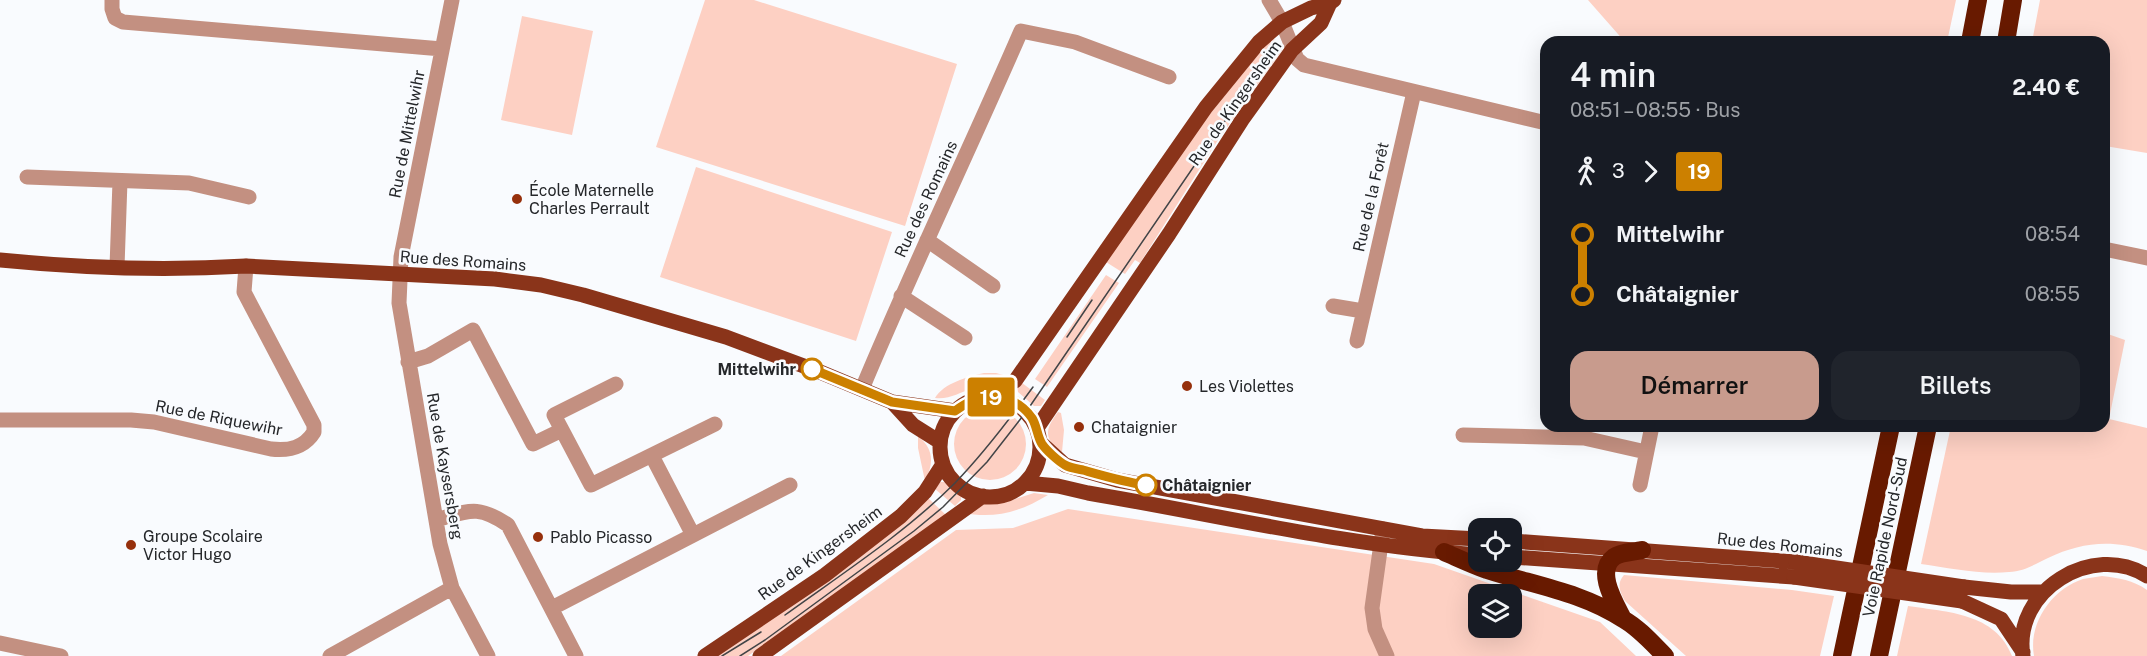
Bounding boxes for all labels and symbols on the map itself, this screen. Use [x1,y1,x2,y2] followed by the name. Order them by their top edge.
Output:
[1185,37,1285,169] street label: Rue de Kingersheim
[385,68,429,200] street label: Rue de Mittelwihr
[891,138,961,260] street label: Rue des Romains
[1349,140,1393,254] street label: Rue de la Forêt
[529,180,654,218] place label: École Maternelle Charles Perrault
[510,192,524,206] marker: École Maternelle Charles Perrault
[399,247,527,275] street label: Rue des Romains
[801,358,823,380] marker: Mittelwihr
[717,360,796,379] place label: Mittelwihr
[1199,377,1294,396] place label: Les Violettes
[964,378,1018,416] line badge: 19
[1180,379,1194,393] marker: Les Violettes
[423,391,467,541] street label: Rue de Kaysersberg
[154,396,284,440] street label: Rue de Riquewihr
[1091,418,1177,437] place label: Chataignier
[1072,420,1086,434] marker: Chataignier
[1859,455,1911,619] street label: Voie Rapide Nord-Sud
[1135,474,1157,496] marker: Châtaignier
[1162,476,1252,495] place label: Châtaignier
[754,502,886,604] street label: Rue de Kingersheim
[143,527,263,564] place label: Groupe Scolaire Victor Hugo
[550,528,652,547] place label: Pablo Picasso
[1716,529,1844,561] street label: Rue des Romains
[531,530,545,544] marker: Pablo Picasso
[124,538,138,552] marker: Groupe Scolaire Victor Hugo

